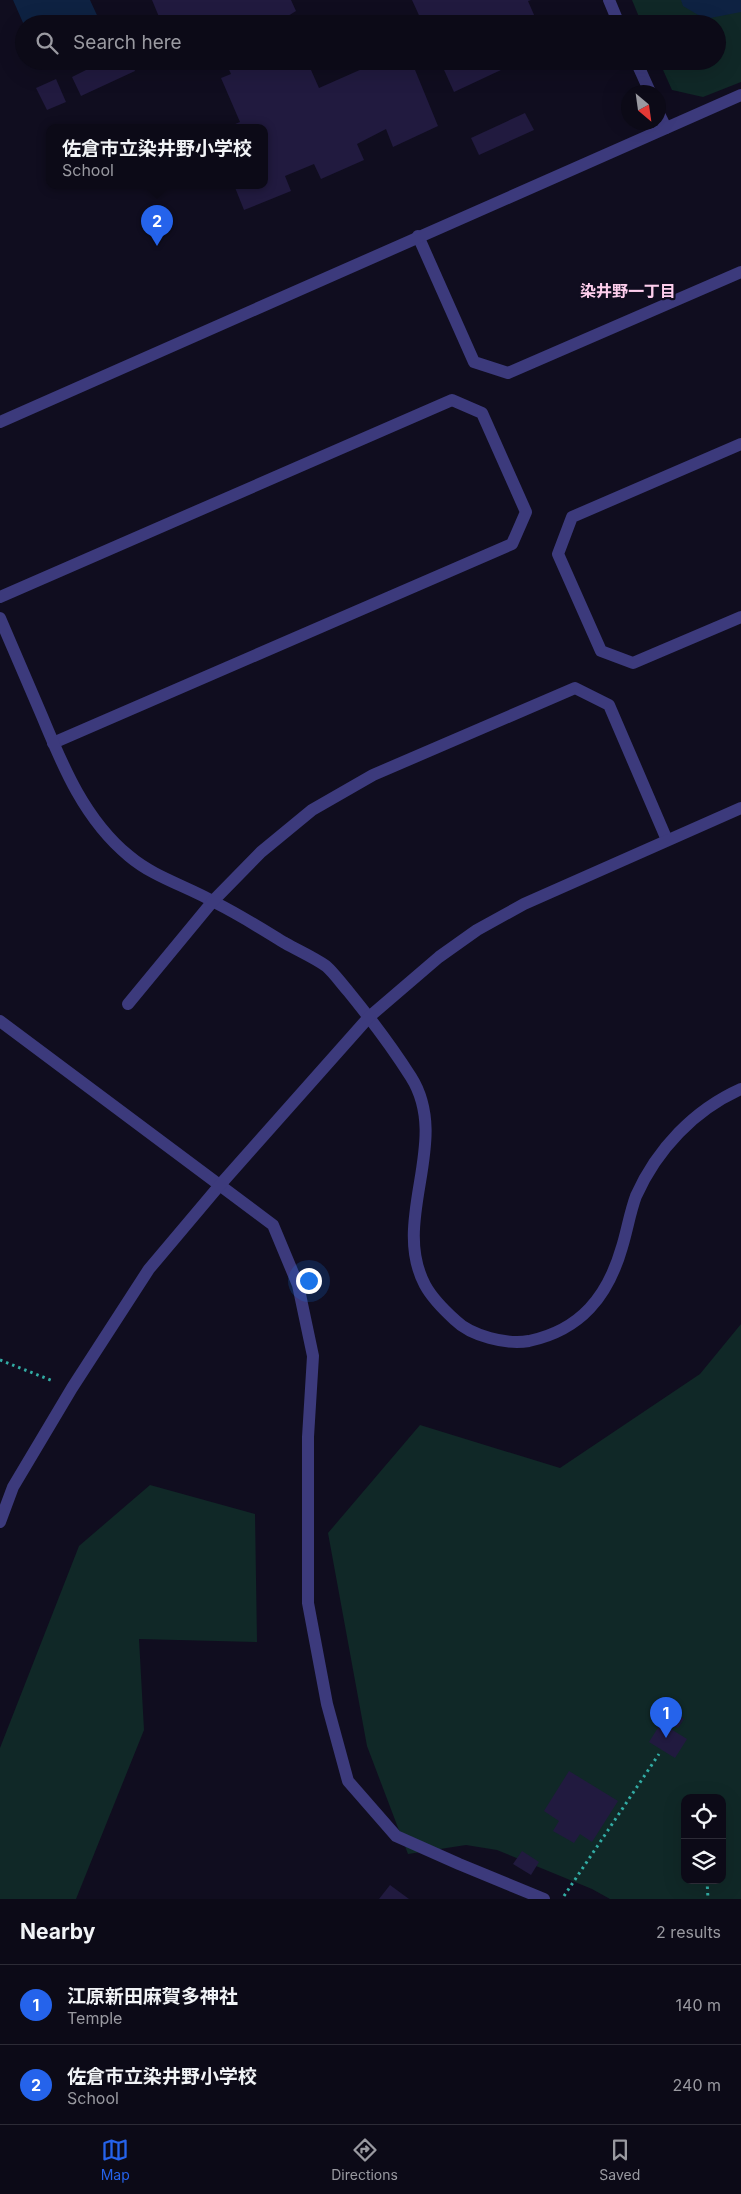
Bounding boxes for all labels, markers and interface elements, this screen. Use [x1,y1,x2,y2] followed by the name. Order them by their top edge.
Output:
[15,15,726,70] search box
[33,29,61,57] icon: search
[73,31,182,54] text: Search here
[621,85,666,130] north arrow
[46,124,268,189] popup
[62,137,252,160] text: 佐倉市立染井野小学校
[62,160,114,180] text: School
[141,205,173,246] pin: 2
[580,281,676,301] district label: 染井野一丁目
[296,1268,322,1294] your location
[650,1697,682,1738] pin: 1
[681,1794,726,1884] map controls
[681,1794,726,1839] button: locate
[681,1839,726,1884] button: layers
[20,1919,95,1944] text: Nearby
[656,1922,721,1942] text: 2 results
[67,1985,238,2008] text: 江原新田麻賀多神社
[33,1995,39,2015] text: 1
[676,1995,721,2015] text: 140 m
[67,2008,122,2028] text: Temple
[67,2065,257,2088] text: 佐倉市立染井野小学校
[31,2075,41,2095] text: 2
[673,2075,721,2095] text: 240 m
[67,2088,119,2108] text: School
[101,2136,130,2183] tab: Map
[331,2136,398,2183] tab: Directions
[599,2136,640,2183] tab: Saved

